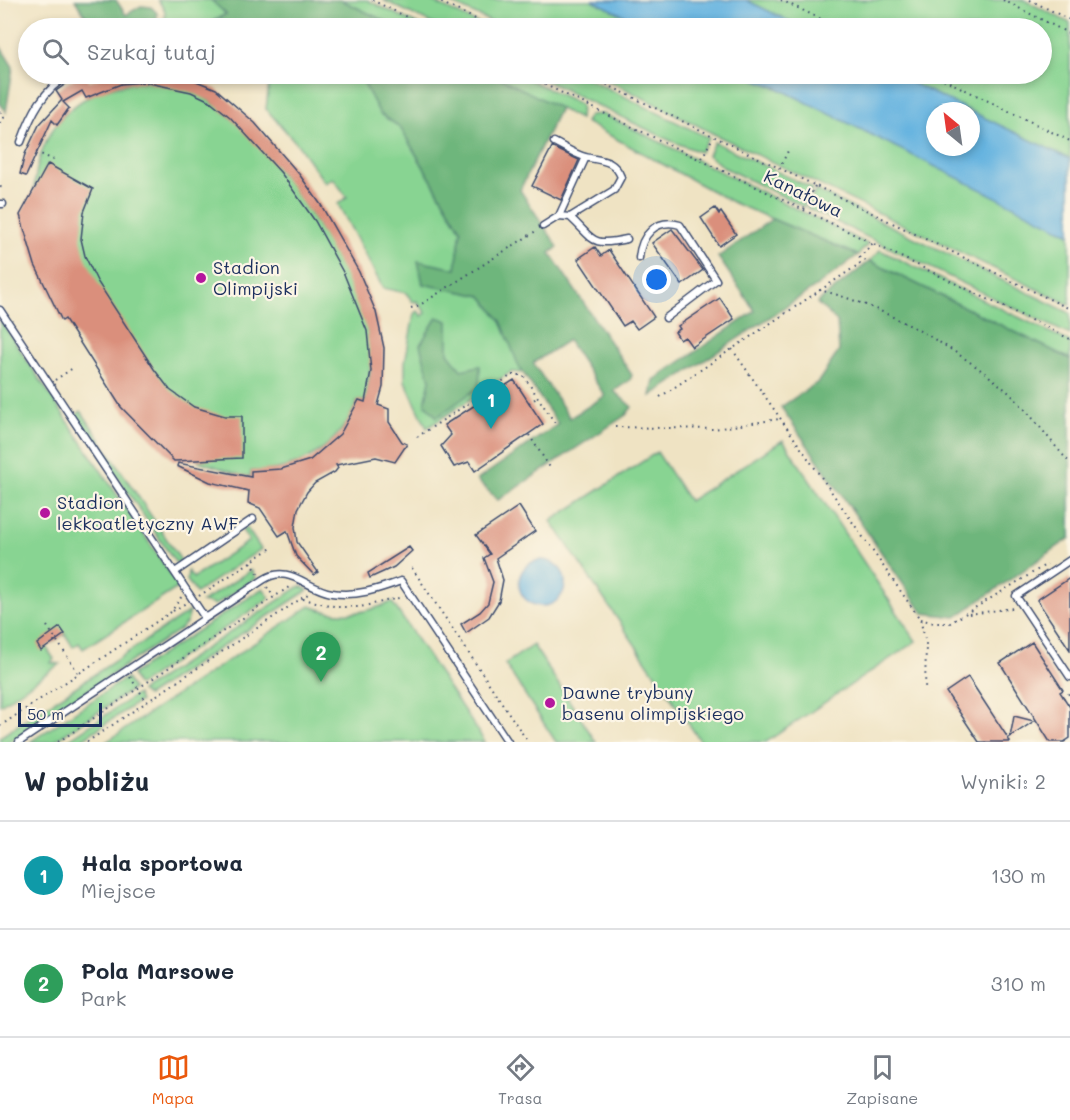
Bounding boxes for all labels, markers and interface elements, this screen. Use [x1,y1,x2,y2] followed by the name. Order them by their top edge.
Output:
[18,18,1052,84] search box
[39,35,72,68] icon: search
[87,37,216,66] text: Szukaj tutaj
[926,102,980,156] north arrow
[760,164,847,222] street label: Kanałowa
[213,255,298,300] place label: Stadion Olimpijski
[642,265,671,294] your location
[194,271,208,285] marker: Stadion Olimpijski
[472,380,510,429] pin: 1
[57,490,239,535] place label: Stadion lekkoatletyczny AWF
[38,506,52,520] marker: Stadion lekkoatletyczny AWF
[302,632,340,682] pin: 2
[562,680,744,725] place label: Dawne trybuny basenu olimpijskiego
[543,696,557,710] marker: Dawne trybuny basenu olimpijskiego
[18,700,102,728] scale bar
[27,703,64,724] text: 50 m
[24,764,150,798] text: W pobliżu
[960,768,1046,794] text: Wyniki: 2
[81,848,243,877] text: Hala sportowa
[39,862,48,888] text: 1
[991,862,1046,888] text: 130 m
[81,877,156,903] text: Miejsce
[81,956,234,985] text: Pola Marsowe
[38,970,49,996] text: 2
[991,970,1046,996] text: 310 m
[81,985,126,1011] text: Park
[152,1051,194,1108] tab: Mapa
[498,1051,543,1108] tab: Trasa
[846,1051,918,1108] tab: Zapisane

